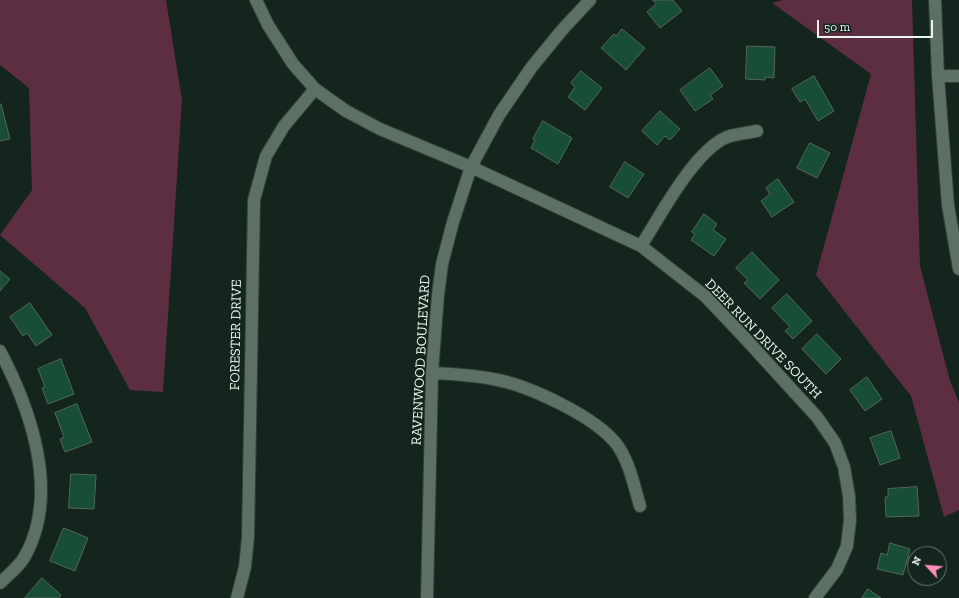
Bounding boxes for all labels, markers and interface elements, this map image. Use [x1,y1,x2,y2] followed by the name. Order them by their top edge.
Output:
[819,12,935,38] scale bar
[824,20,850,34] text: 50 m
[408,274,434,446] street label: RAVENWOOD BOULEVARD
[701,276,825,402] street label: DEER RUN DRIVE SOUTH
[227,279,245,391] street label: FORESTER DRIVE
[907,546,947,586] north arrow
[909,554,924,568] text: N

